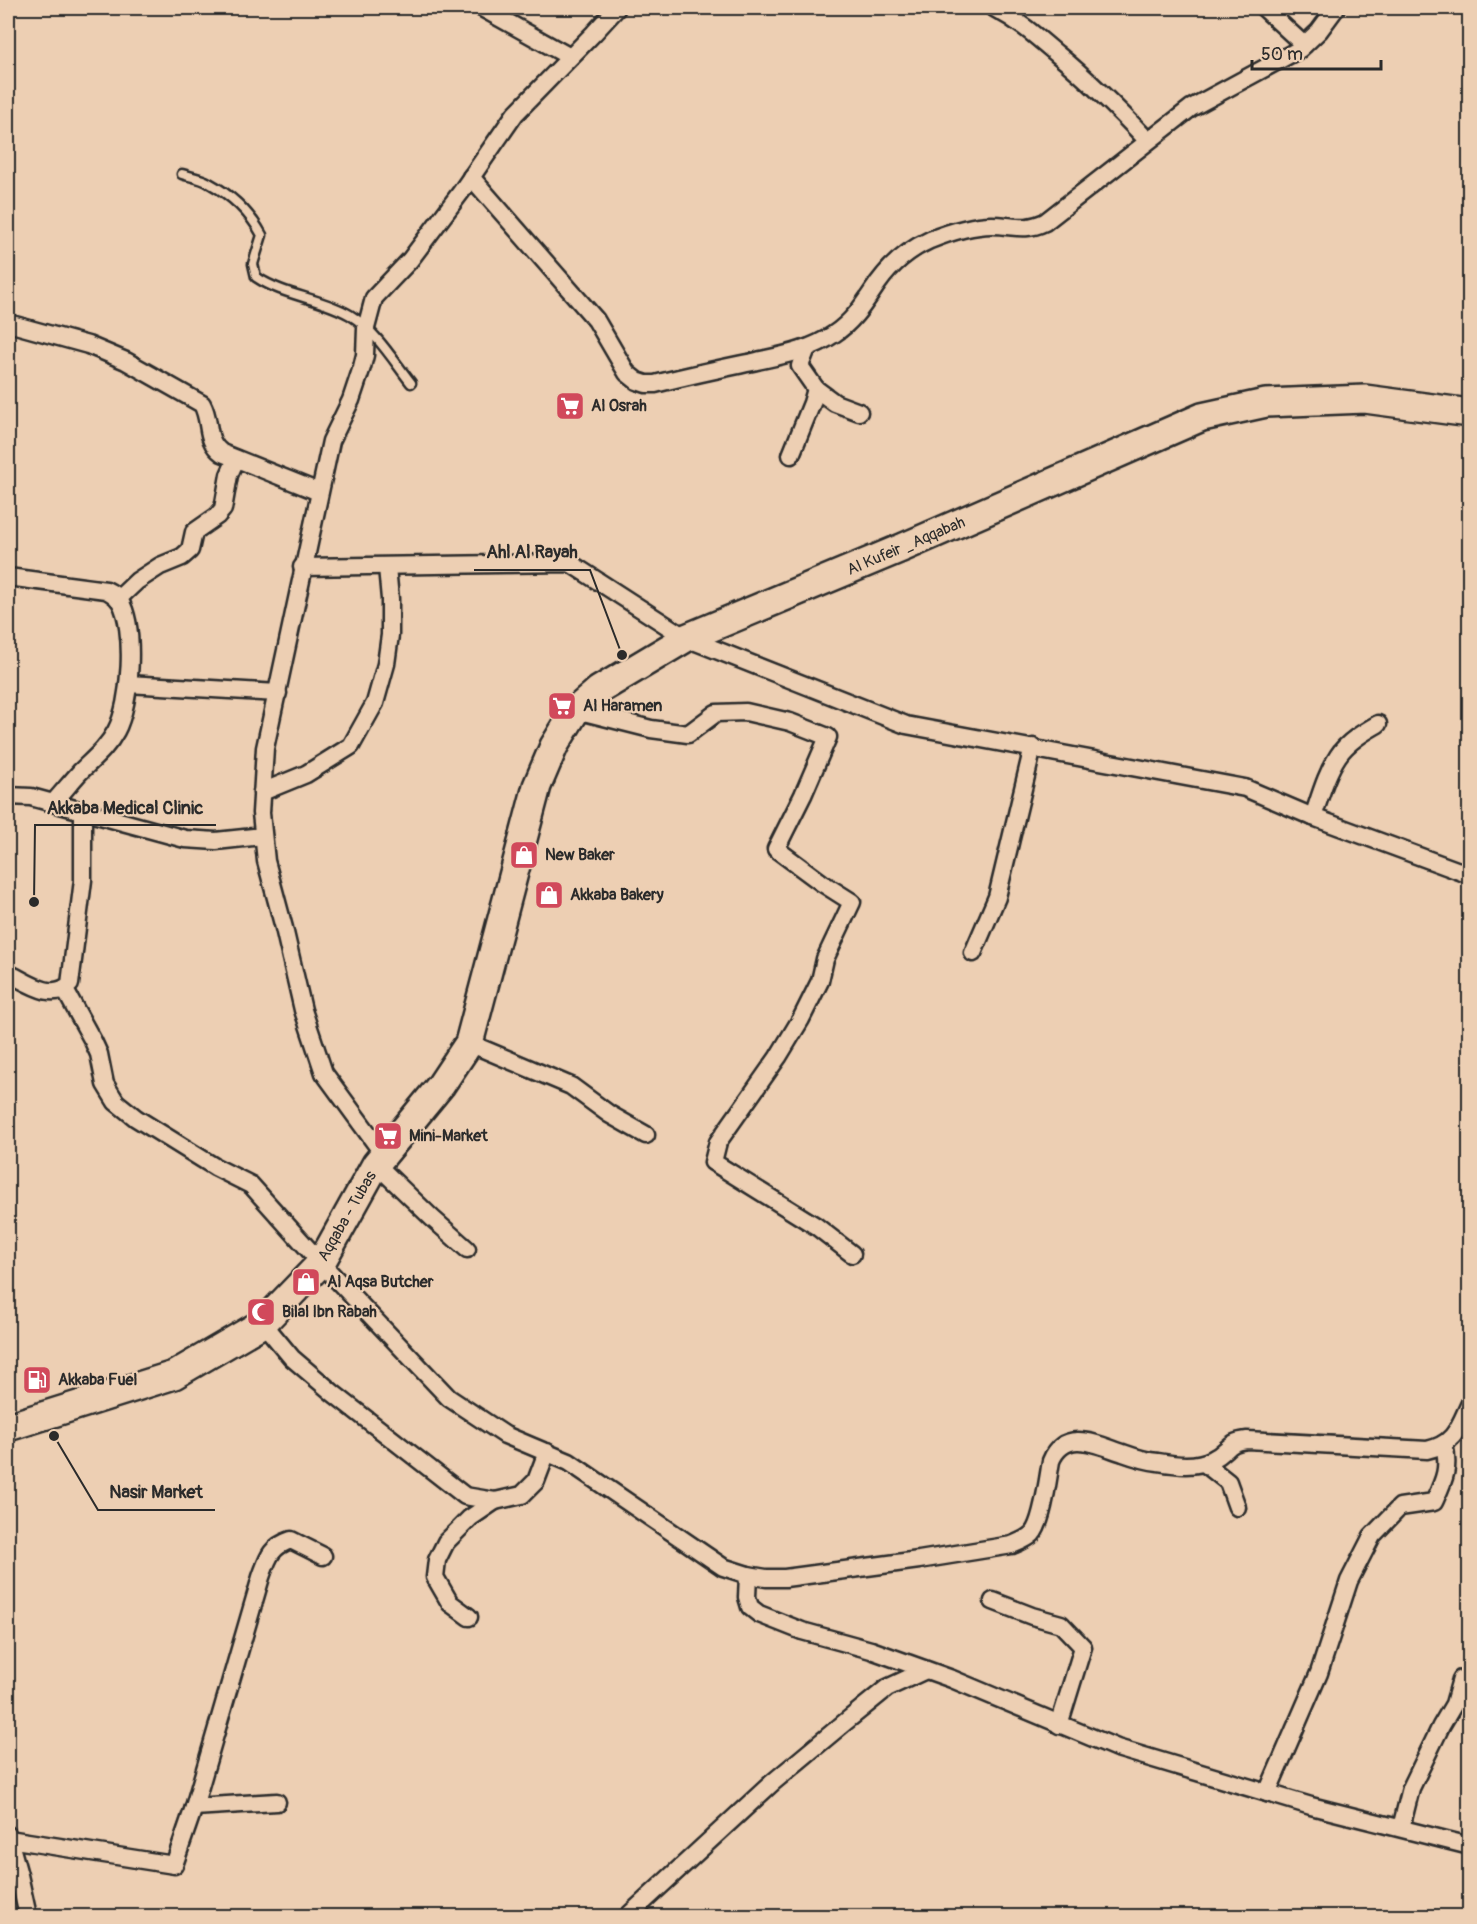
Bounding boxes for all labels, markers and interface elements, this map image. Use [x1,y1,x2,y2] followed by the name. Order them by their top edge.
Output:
[1252,33,1381,71] scale bar
[1261,43,1303,66] text: 50 m
[554,390,586,422] supermarket icon: Al Osrah
[591,396,647,416] place label: Al Osrah
[844,512,968,580] street label: Al Kufeir _Aqqabah
[474,534,590,570] callout: Ahl Al Rayah
[486,541,578,564] text: Ahl Al Rayah
[546,690,578,722] supermarket icon: Al Haramen
[583,696,662,716] place label: Al Haramen
[35,789,216,825] callout: Akkaba Medical Clinic
[47,797,203,820] text: Akkaba Medical Clinic
[508,839,540,871] shop icon: New Baker
[545,845,615,865] place label: New Baker
[533,879,565,911] shop icon: Akkaba Bakery
[570,885,664,905] place label: Akkaba Bakery
[372,1120,404,1152] supermarket icon: Mini-Market
[409,1126,488,1146] place label: Mini-Market
[313,1167,381,1265] street label: Aqqaba - Tubas
[290,1266,322,1298] shop icon: Al Aqsa Butcher
[327,1272,434,1292] place label: Al Aqsa Butcher
[245,1296,277,1328] mosque icon: Bilal Ibn Rabah
[282,1302,377,1322] place label: Bilal Ibn Rabah
[21,1364,53,1396] fuel station icon: Akkaba Fuel
[58,1370,138,1390] place label: Akkaba Fuel
[98,1474,215,1510] callout: Nasir Market
[109,1481,203,1504] text: Nasir Market

